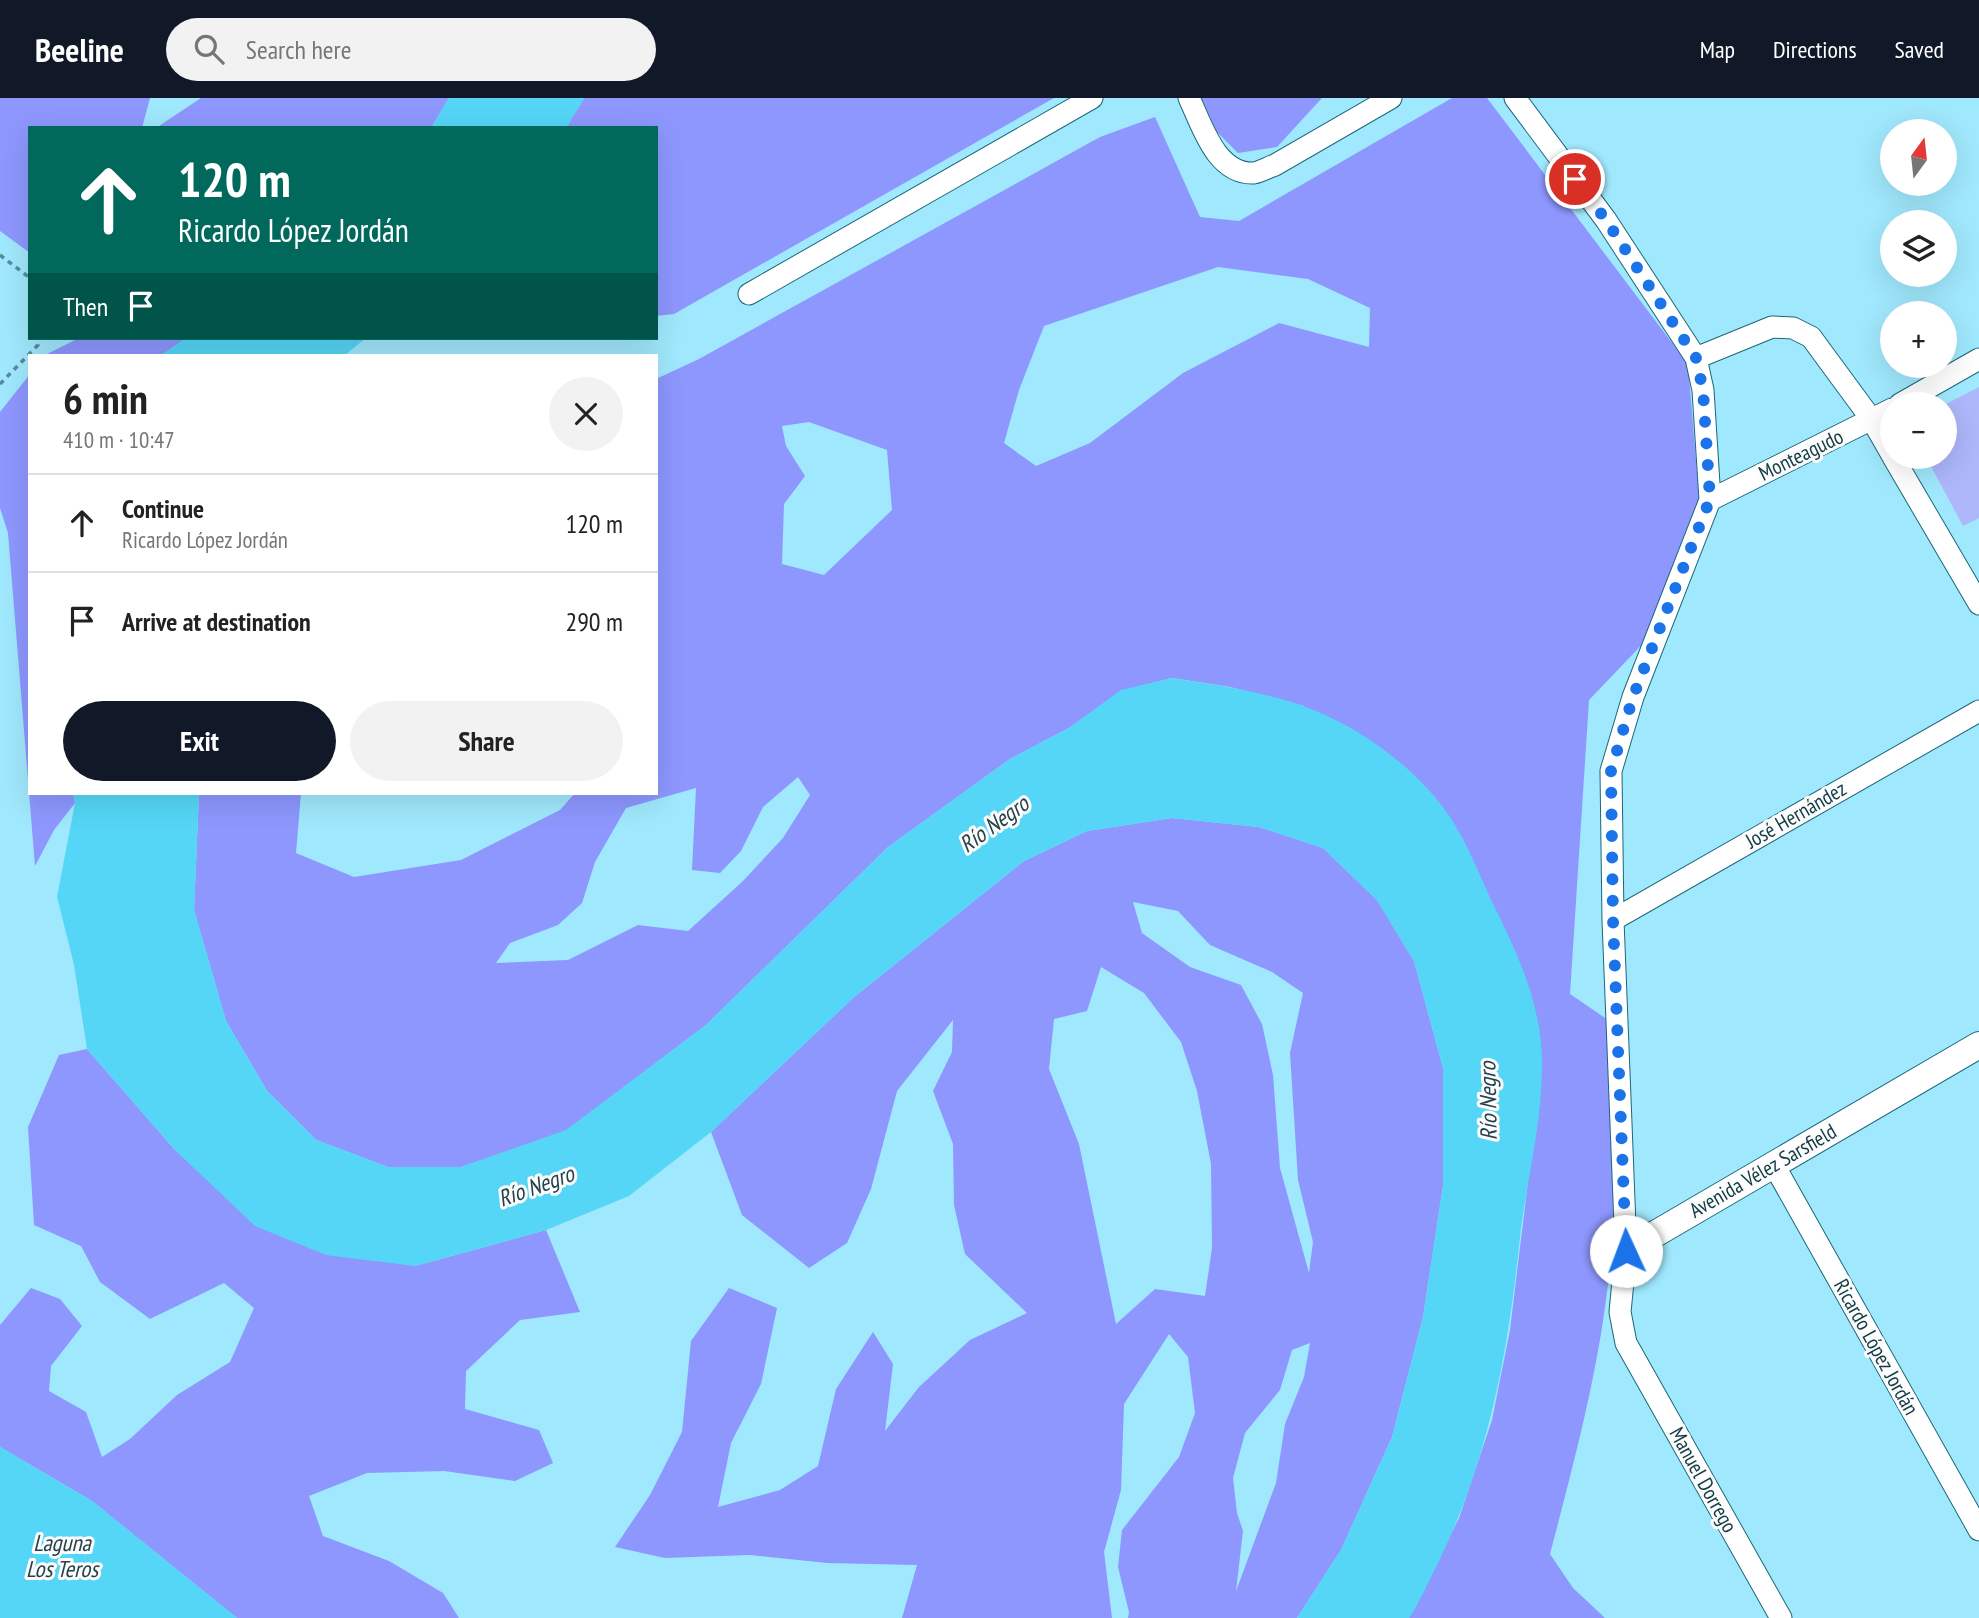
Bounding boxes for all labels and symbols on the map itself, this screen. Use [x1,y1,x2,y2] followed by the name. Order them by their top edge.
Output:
[1880,119,1956,196] north arrow
[1545,149,1605,209] pin
[1754,423,1847,487] street label: Monteagudo
[1740,775,1851,855] street label: José Hernández
[953,788,1036,858] water label: Río Negro
[1472,1059,1503,1141] water label: Río Negro
[1684,1117,1841,1224] street label: Avenida Vélez Sarsfield
[494,1158,580,1213] water label: Río Negro
[1589,1214,1663,1288] position arrow
[1828,1274,1925,1420] street label: Ricardo López Jordán
[1663,1422,1743,1537] street label: Manuel Dorrego
[26,1528,100,1583] water label: Laguna Los Teros

